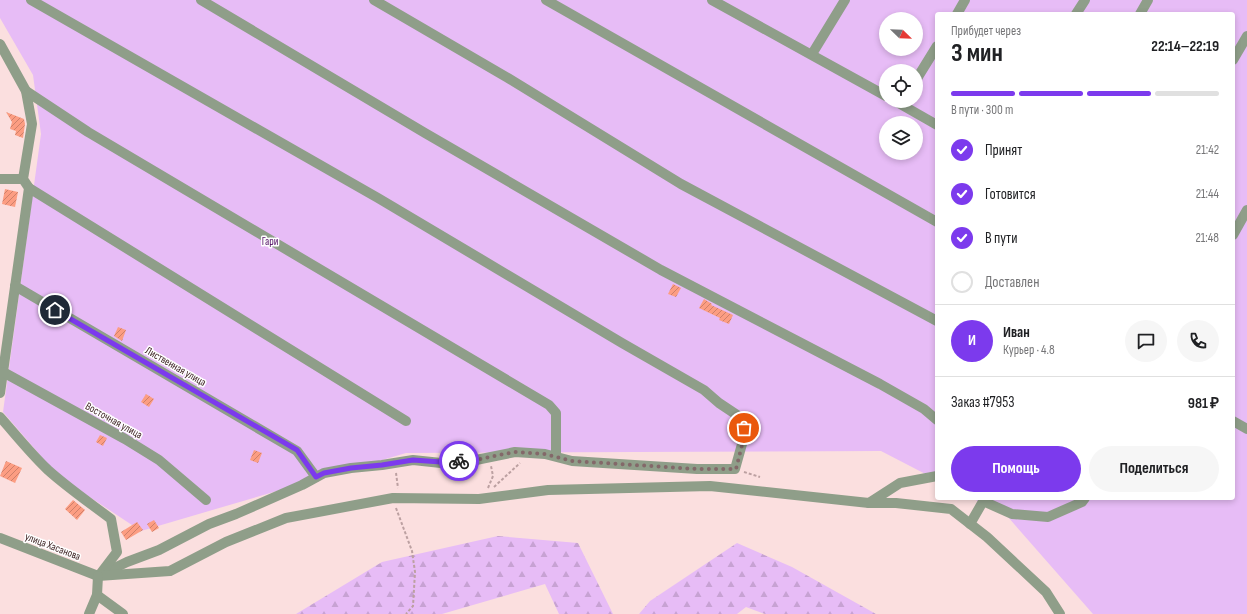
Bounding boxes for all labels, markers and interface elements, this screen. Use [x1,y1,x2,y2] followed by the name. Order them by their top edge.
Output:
[879,12,923,56] north arrow
[879,12,923,160] map controls
[951,23,1021,39] text: Прибудет через
[1151,37,1219,56] text: 22:14–22:19
[951,38,1003,69] text: 3 мин
[879,64,923,108] button: locate
[951,102,1013,118] text: В пути · 300 m
[879,116,923,160] button: layers
[951,139,973,161] icon: check
[985,141,1022,160] text: Принят
[1196,142,1219,158] text: 21:42
[951,183,973,205] icon: check
[985,185,1036,204] text: Готовится
[1196,186,1219,202] text: 21:44
[951,227,973,249] icon: check
[985,229,1017,248] text: В пути
[1195,230,1219,246] text: 21:48
[262,235,278,248] park label: Гари
[985,273,1039,292] text: Доставлен
[38,293,72,327] pin
[44,299,66,321] icon: home
[1125,320,1167,362] button: chat
[1177,320,1219,362] button: phone
[1003,323,1030,342] text: Иван
[968,331,976,350] text: И
[1003,342,1055,358] text: Курьер · 4.8
[143,344,208,389] street label: Лиственная улица
[951,393,1015,412] text: Заказ #7953
[1188,394,1219,413] text: 981 ₽
[83,399,145,441] street label: Восточная улица
[727,411,761,445] pin
[733,417,755,439] icon: bag
[439,441,479,481] courier
[951,446,1081,492] button: Помощь
[1089,446,1219,492] button: Поделиться
[448,450,470,472] icon: bike
[23,530,82,563] street label: улица Хасанова

